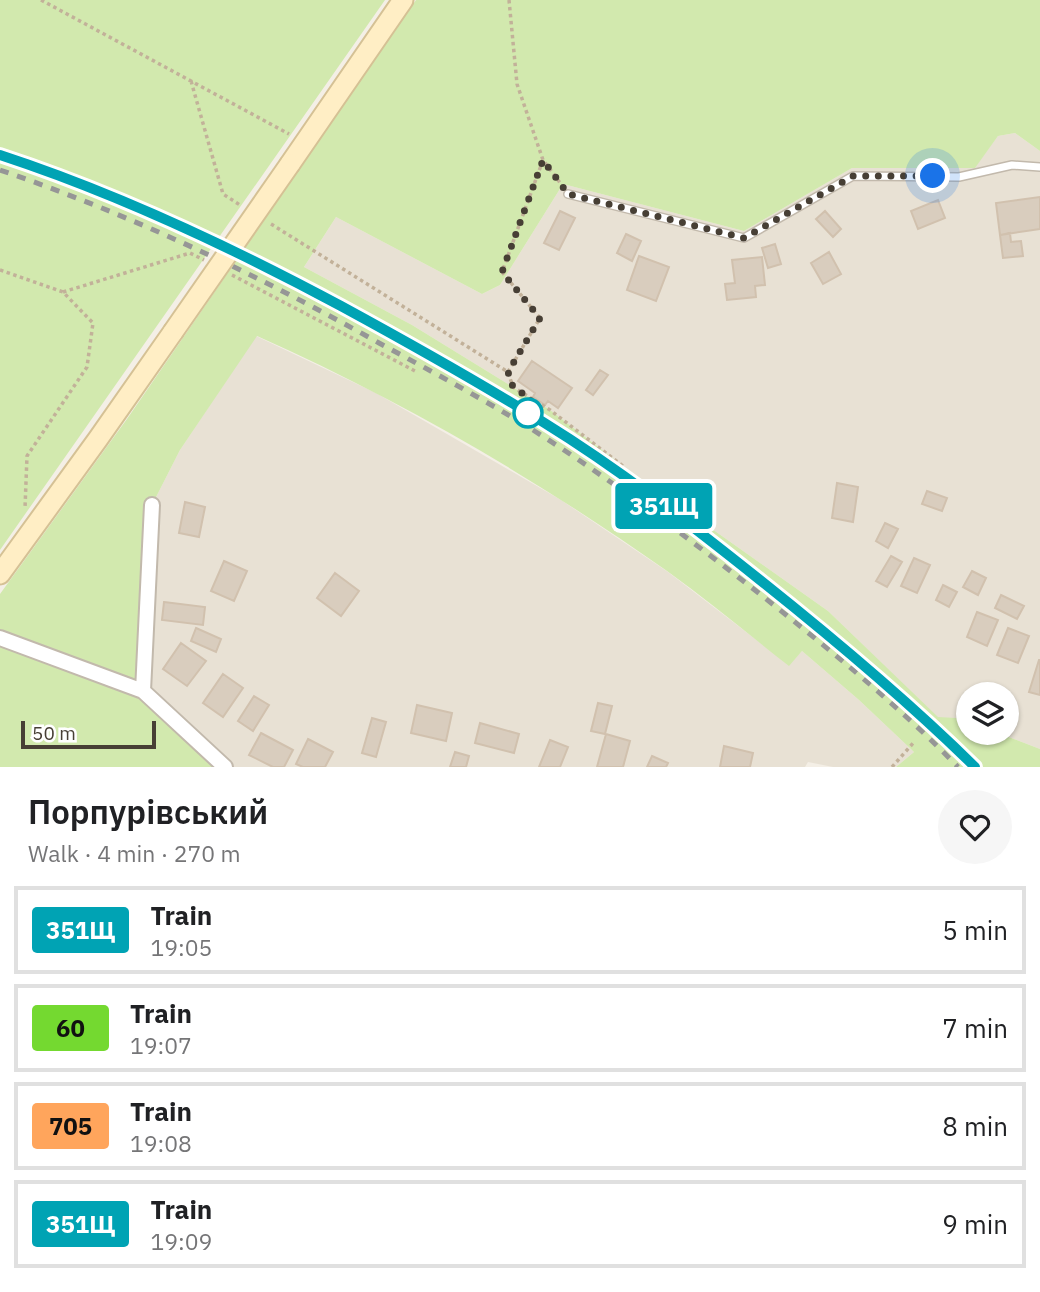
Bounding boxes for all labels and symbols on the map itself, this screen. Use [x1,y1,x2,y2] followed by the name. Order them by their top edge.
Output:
[915,158,950,193] your location
[513,398,543,428] unlabelled marker
[615,483,713,529] line badge: 351Щ
[21,718,156,750] scale bar

